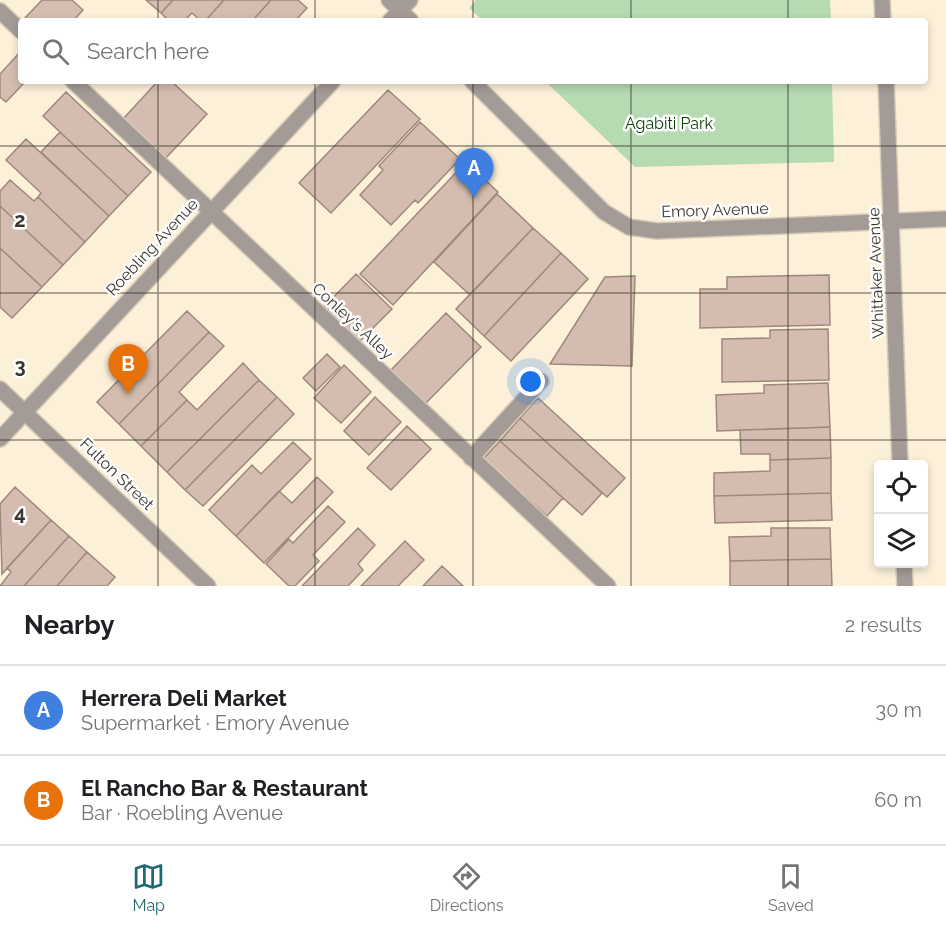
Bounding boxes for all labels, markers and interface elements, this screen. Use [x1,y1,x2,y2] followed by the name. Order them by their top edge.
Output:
[18,18,928,84] search box
[39,35,72,68] icon: search
[87,38,209,64] text: Search here
[625,114,714,133] park label: Agabiti Park
[454,148,494,198] pin: A
[102,195,202,299] street label: Roebling Avenue
[661,199,769,221] street label: Emory Avenue
[864,207,888,339] street label: Whittaker Avenue
[14,208,26,232] text: 2
[309,279,398,364] street label: Conley's Alley
[108,344,148,394] pin: B
[14,354,26,378] text: 3
[516,367,545,396] your location
[76,434,158,514] street label: Fulton Street
[874,460,928,568] map controls
[874,460,928,514] button: locate
[14,501,26,525] text: 4
[874,514,928,568] button: layers
[24,610,114,640] text: Nearby
[845,613,922,637] text: 2 results
[81,685,287,711] text: Herrera Deli Market
[37,698,50,722] text: A
[876,698,922,722] text: 30 m
[81,711,349,735] text: Supermarket · Emory Avenue
[81,775,368,801] text: El Rancho Bar & Restaurant
[37,788,50,812] text: B
[874,788,922,812] text: 60 m
[81,801,283,825] text: Bar · Roebling Avenue
[132,860,165,915] tab: Map
[430,860,504,915] tab: Directions
[768,860,814,915] tab: Saved

